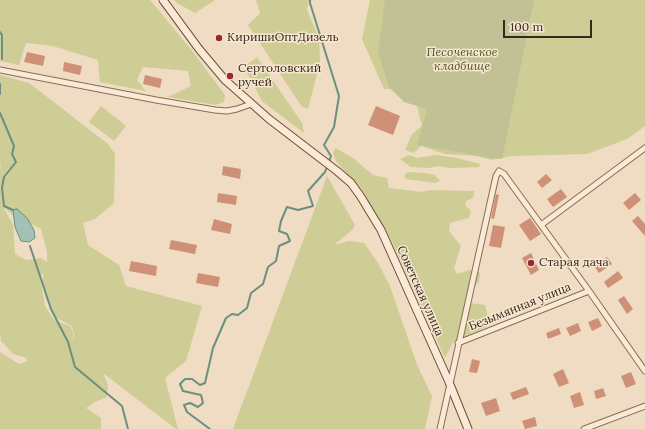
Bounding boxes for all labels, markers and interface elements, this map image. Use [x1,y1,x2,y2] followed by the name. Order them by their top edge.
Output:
[505,12,594,38] scale bar
[510,19,543,34] text: 100 m
[227,31,339,45] place label: КиришиОптДизель
[214,33,224,43] marker: КиришиОптДизель
[426,46,498,74] park label: Песоченское кладбище
[238,62,321,90] place label: Сертоловский ручей
[225,71,235,81] marker: Сертоловский ручей
[394,244,446,338] street label: Советская улица
[539,256,609,270] place label: Старая дача
[526,258,536,268] marker: Старая дача
[467,280,573,334] street label: Безымянная улица

